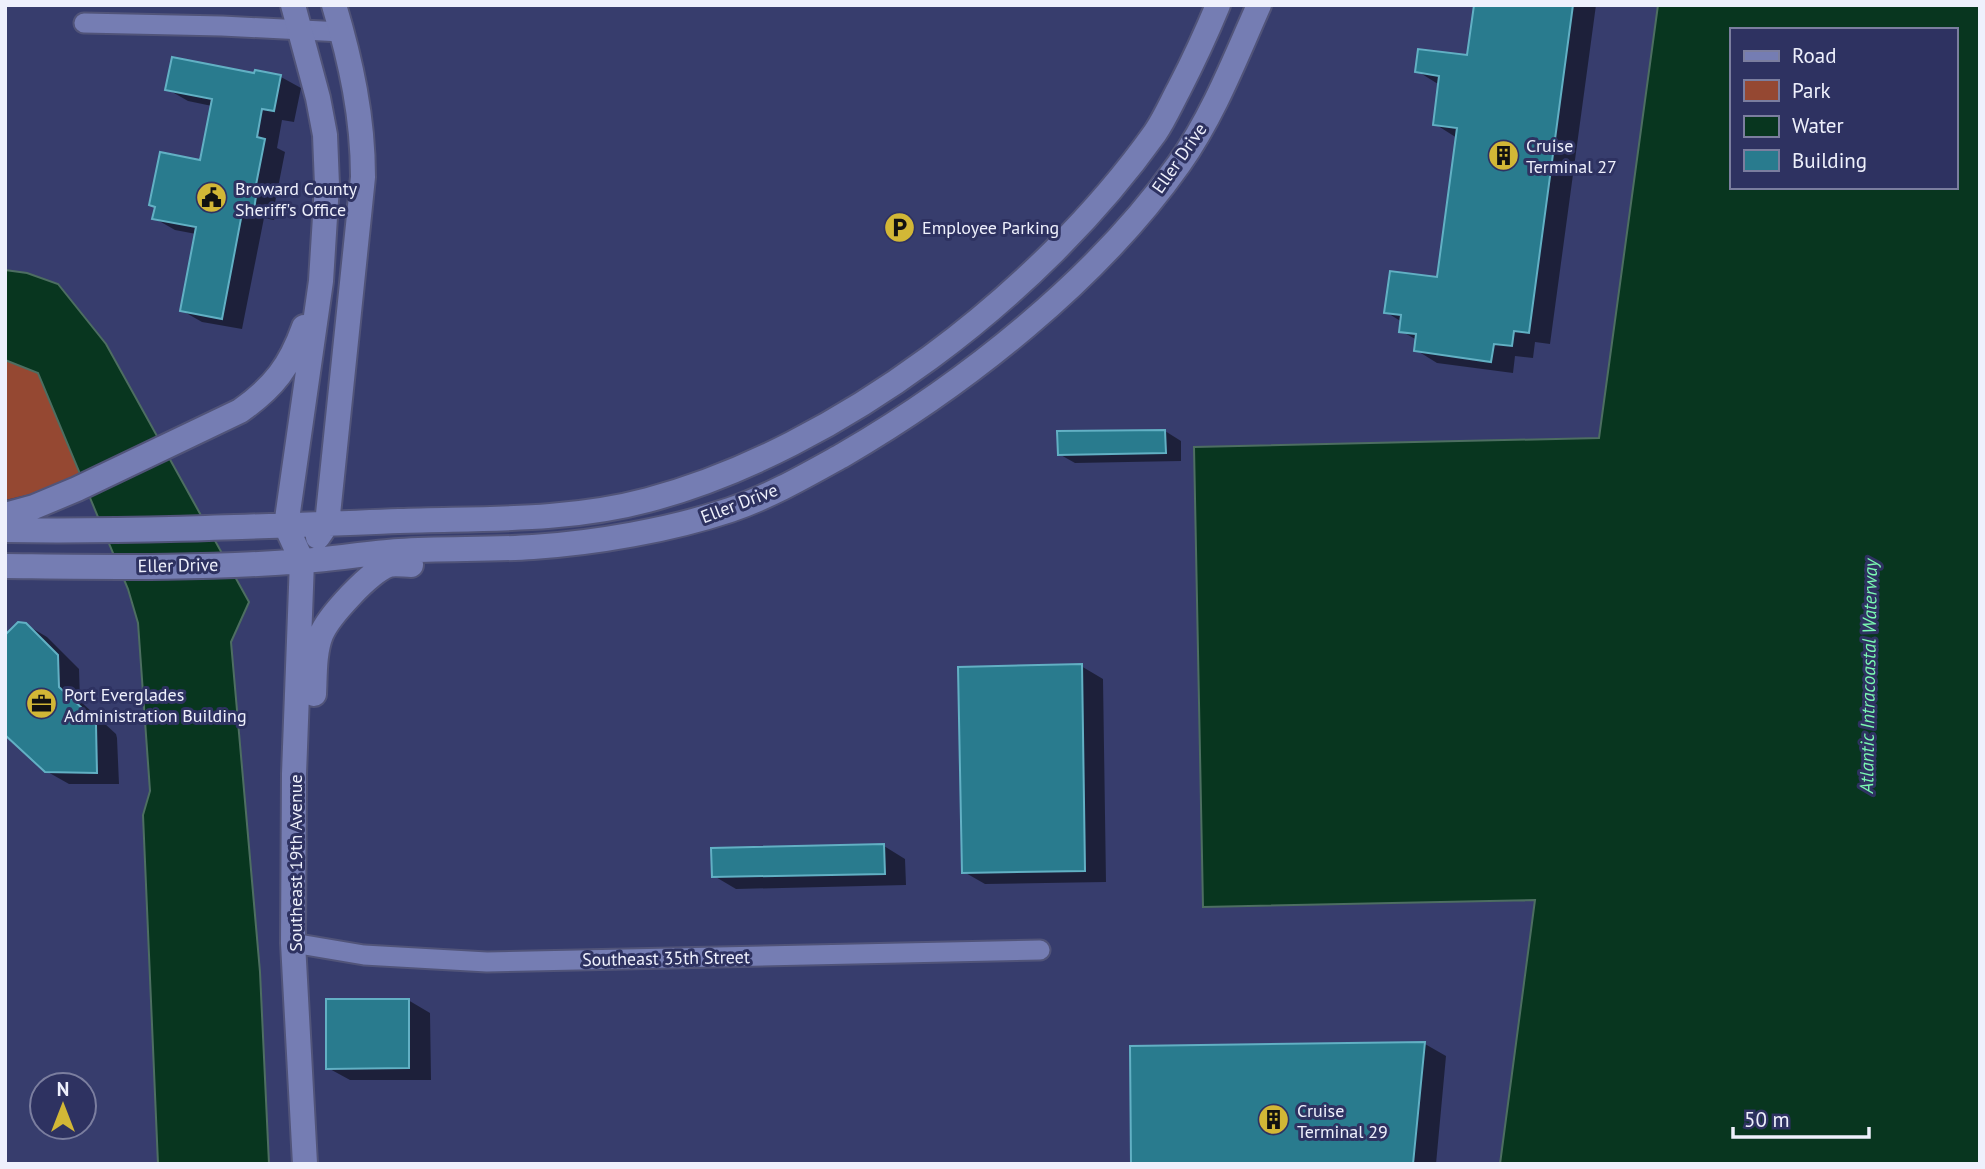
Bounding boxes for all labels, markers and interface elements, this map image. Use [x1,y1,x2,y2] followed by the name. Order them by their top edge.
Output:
[1730,28,1957,189] legend
[1792,42,1836,69] text: Road
[1792,77,1831,104] text: Park
[1792,112,1844,139] text: Water
[1146,118,1212,198] street label: Eller Drive
[1526,134,1617,178] place label: Cruise Terminal 27
[1486,138,1520,172] building icon: Cruise Terminal 27
[1792,147,1867,174] text: Building
[235,177,358,221] place label: Broward County Sheriff's Office
[195,181,229,215] public building icon: Broward County Sheriff's Office
[882,210,916,244] parking icon: Employee Parking
[922,216,1059,239] place label: Employee Parking
[697,478,781,528] street label: Eller Drive
[138,553,218,577] street label: Eller Drive
[1854,557,1882,795] water label: Atlantic Intracoastal Waterway
[64,683,247,727] place label: Port Everglades Administration Building
[24,687,58,721] office icon: Port Everglades Administration Building
[284,774,307,952] street label: Southeast 19th Avenue
[582,945,750,971] street label: Southeast 35th Street
[28,1071,98,1141] north arrow
[57,1077,69,1101] text: N
[1733,1096,1870,1140] scale bar
[1297,1099,1388,1143] place label: Cruise Terminal 29
[1257,1103,1291,1137] building icon: Cruise Terminal 29
[1744,1106,1790,1133] text: 50 m

